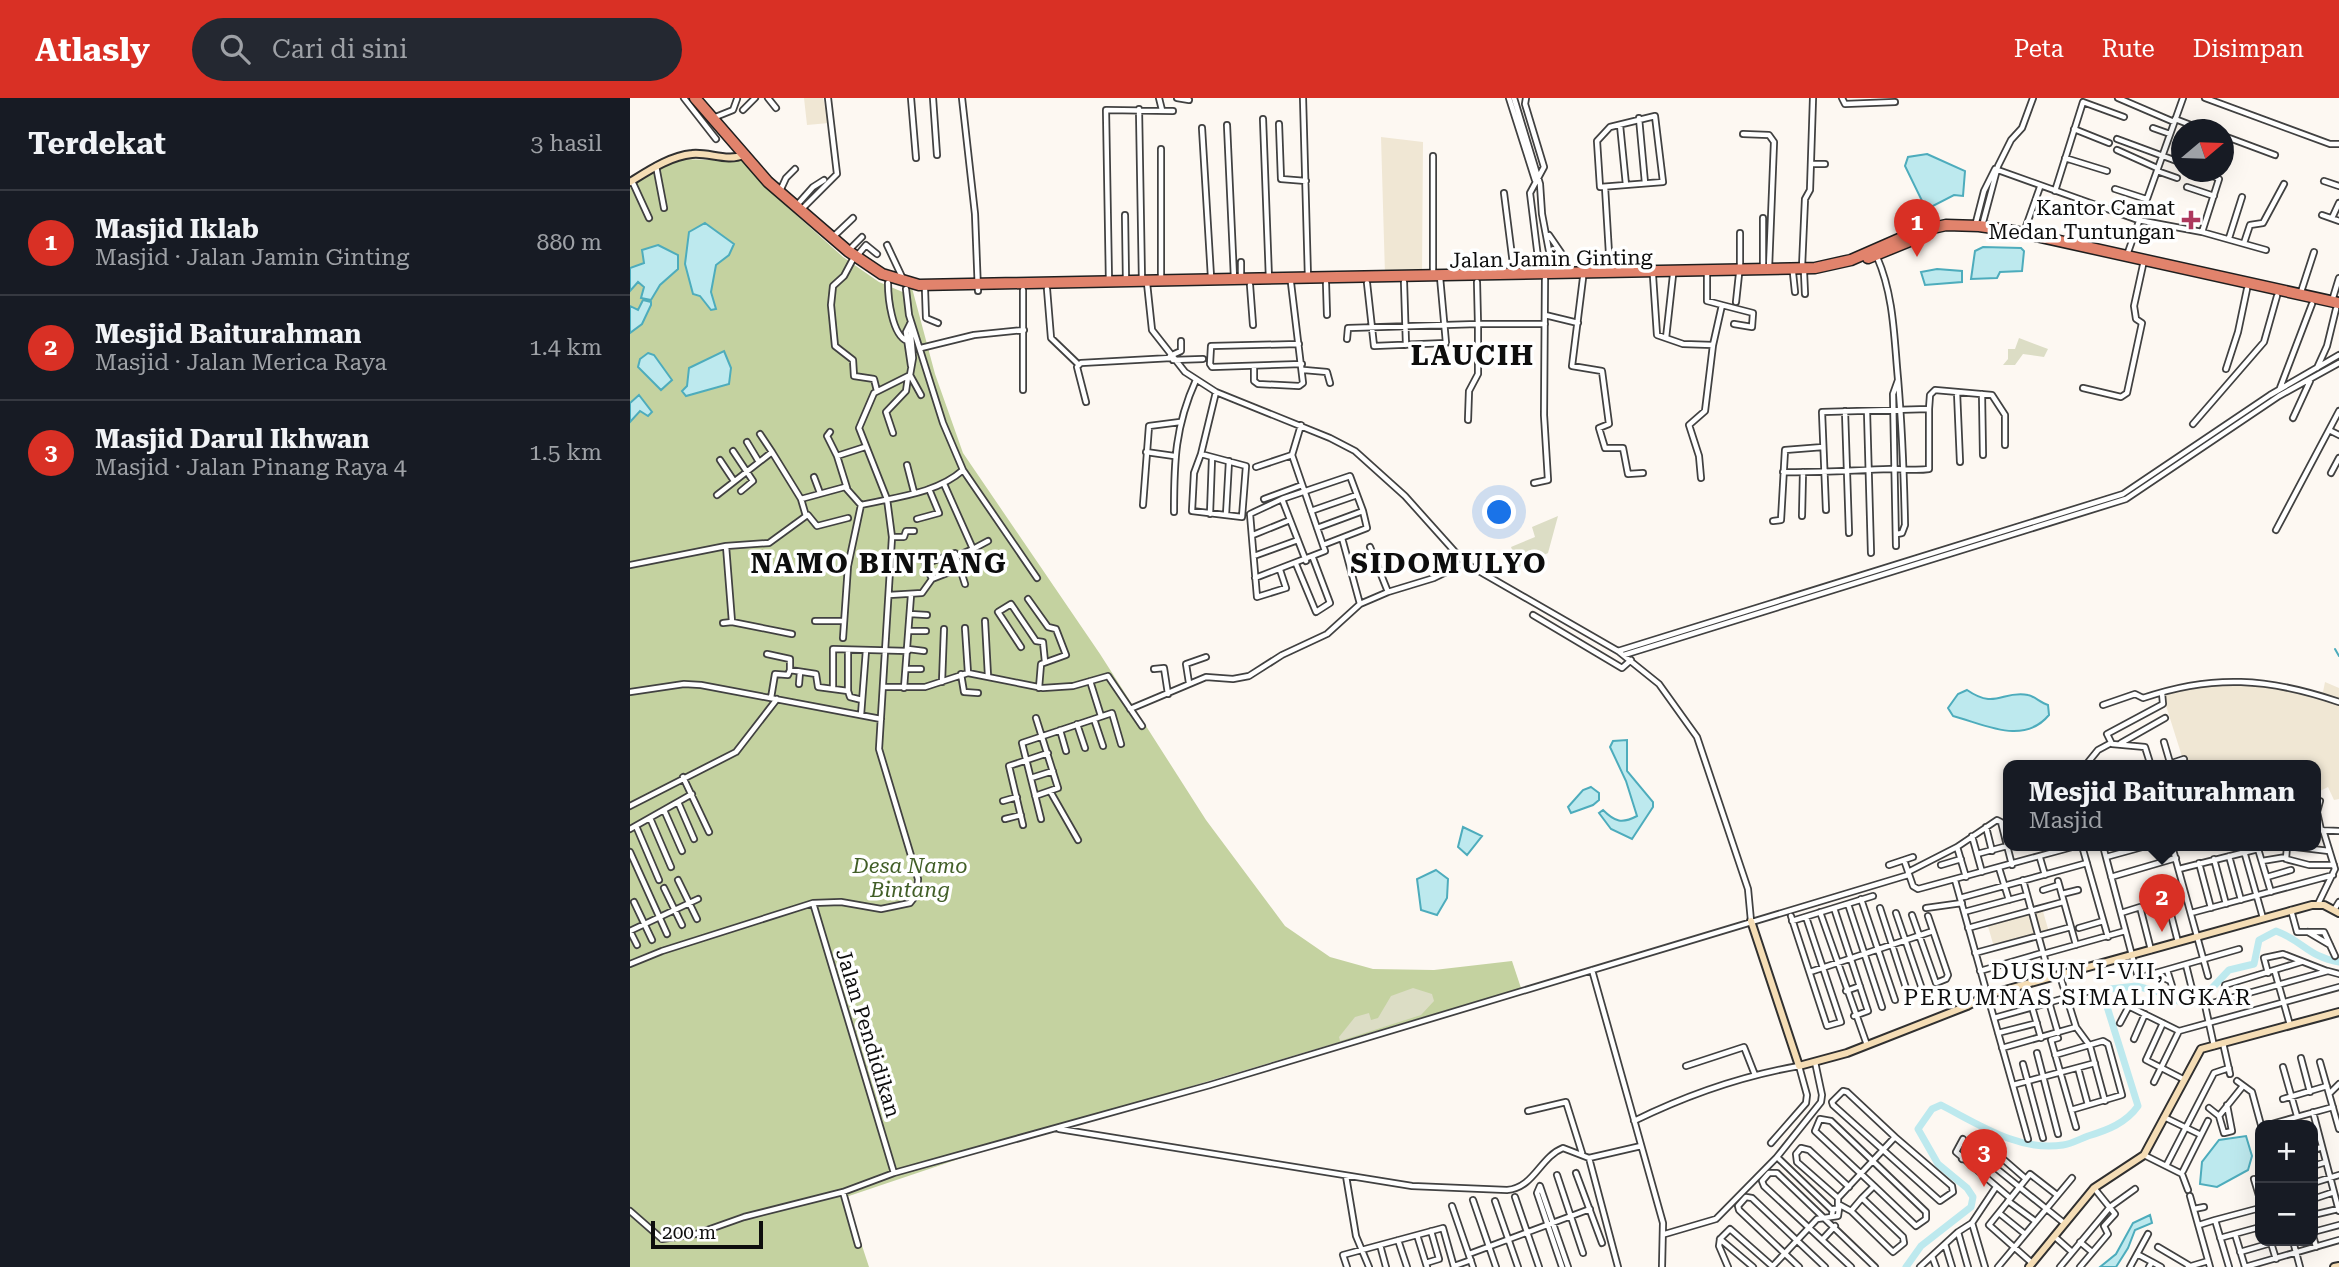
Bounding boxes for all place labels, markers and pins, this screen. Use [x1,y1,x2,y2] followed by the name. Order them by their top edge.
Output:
[1988,196,2175,244] place label: Kantor Camat Medan Tuntungan
[1894,199,1940,257] pin: 1
[2181,210,2201,230] marker: Kantor Camat Medan Tuntungan
[2139,874,2185,932] pin: 2
[1961,1129,2007,1187] pin: 3

